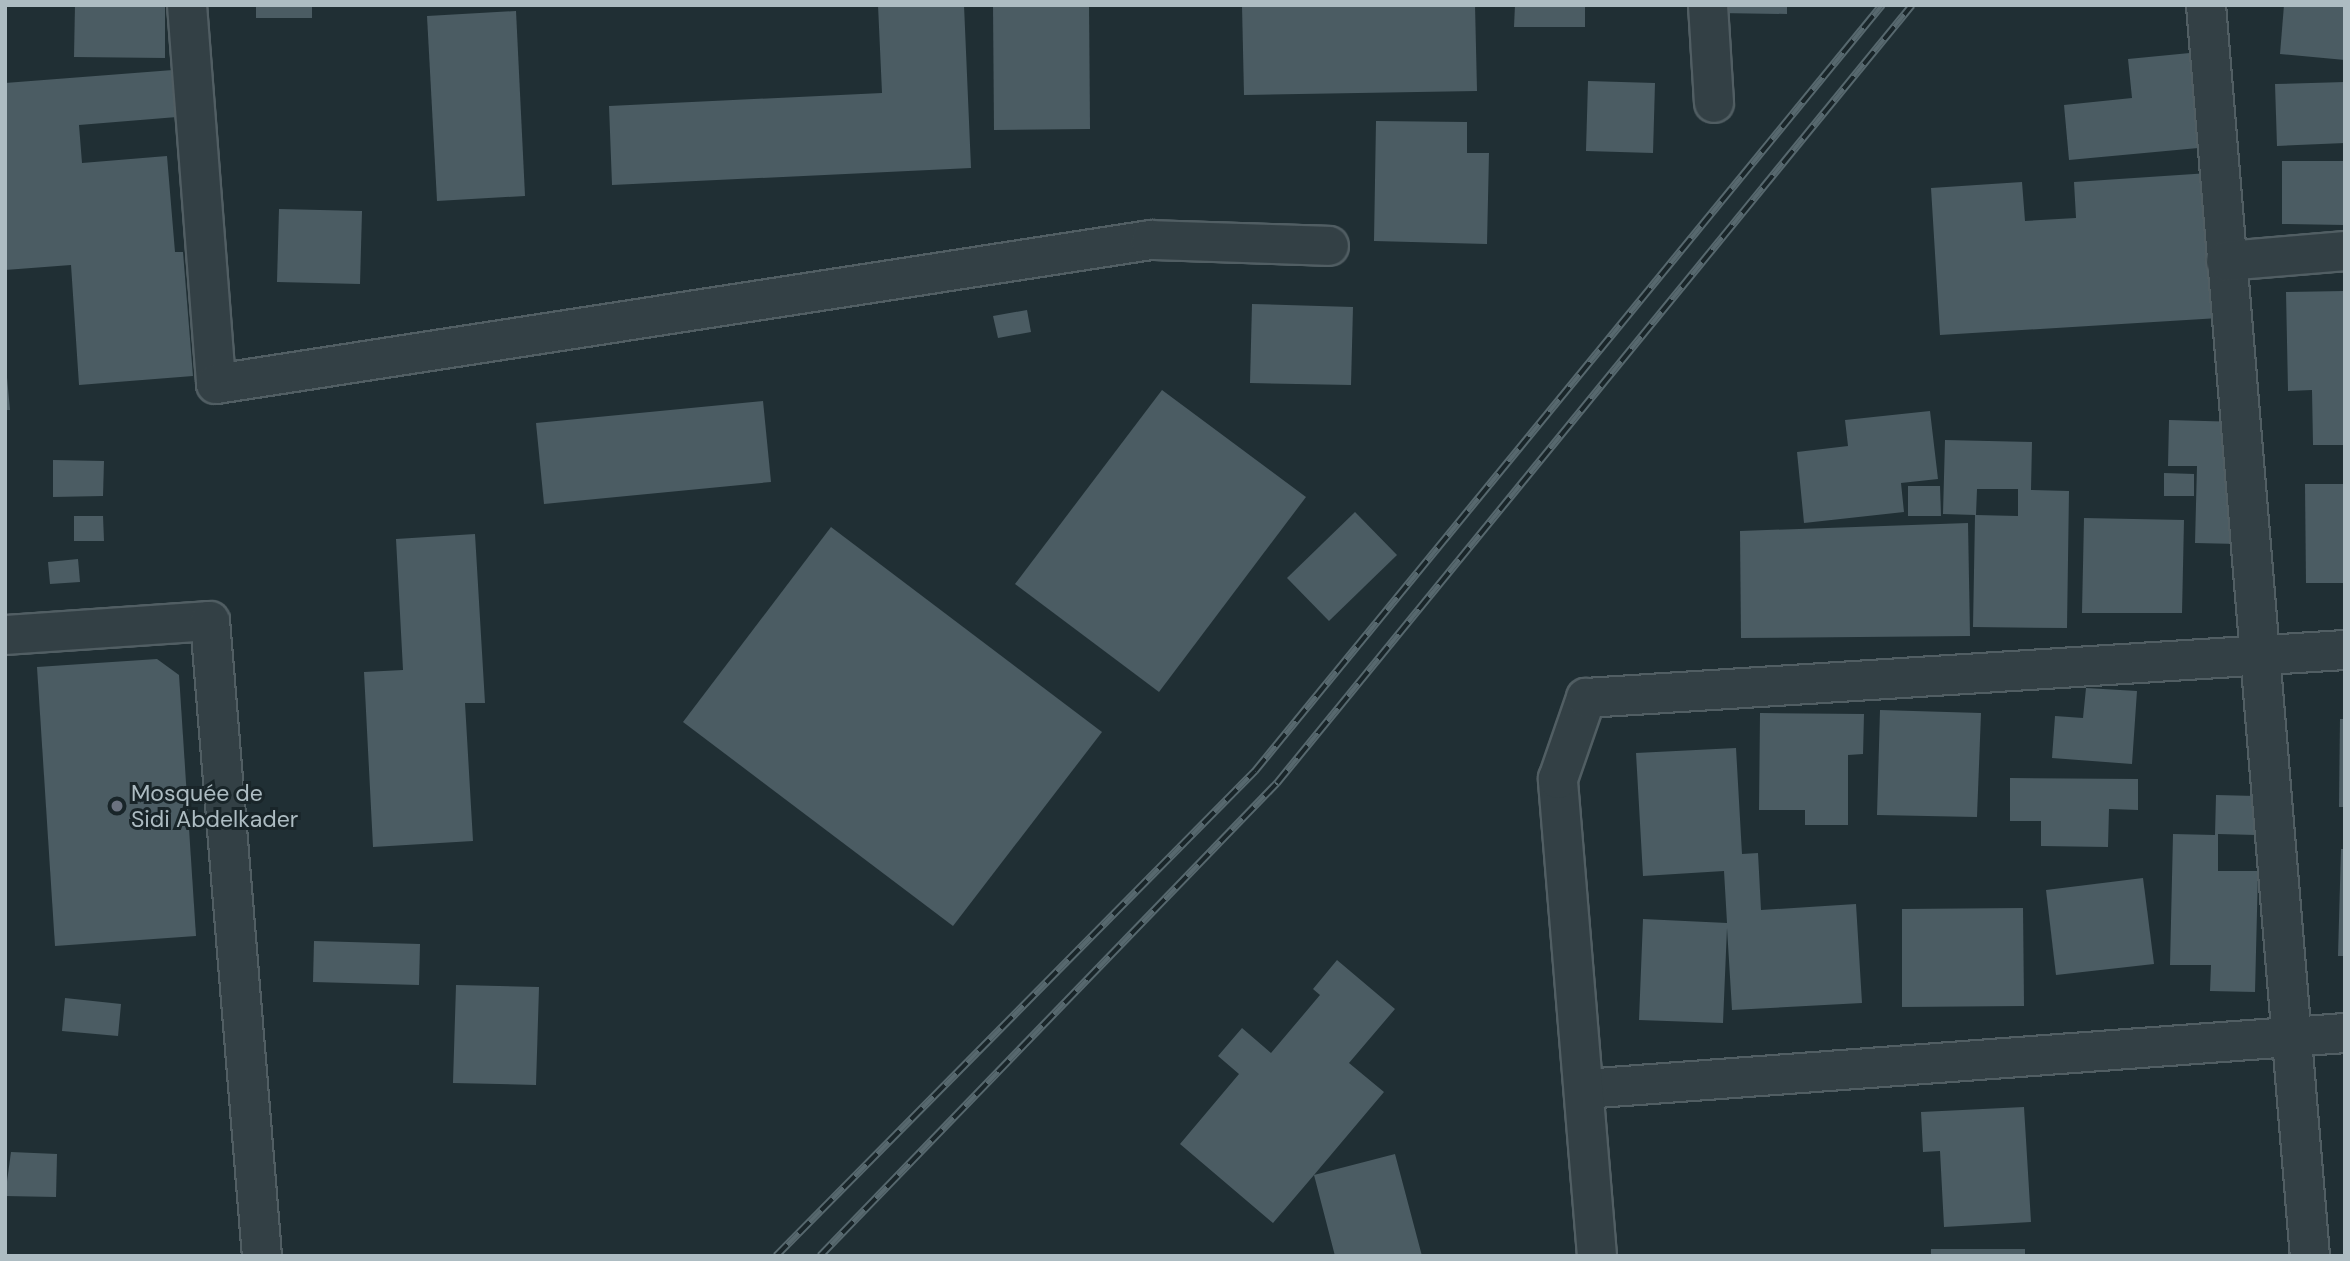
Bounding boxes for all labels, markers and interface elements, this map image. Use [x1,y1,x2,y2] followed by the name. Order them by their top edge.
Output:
[131,779,298,833] place label: Mosquée de Sidi Abdelkader
[109,798,125,814] marker: Mosquée de Sidi Abdelkader

